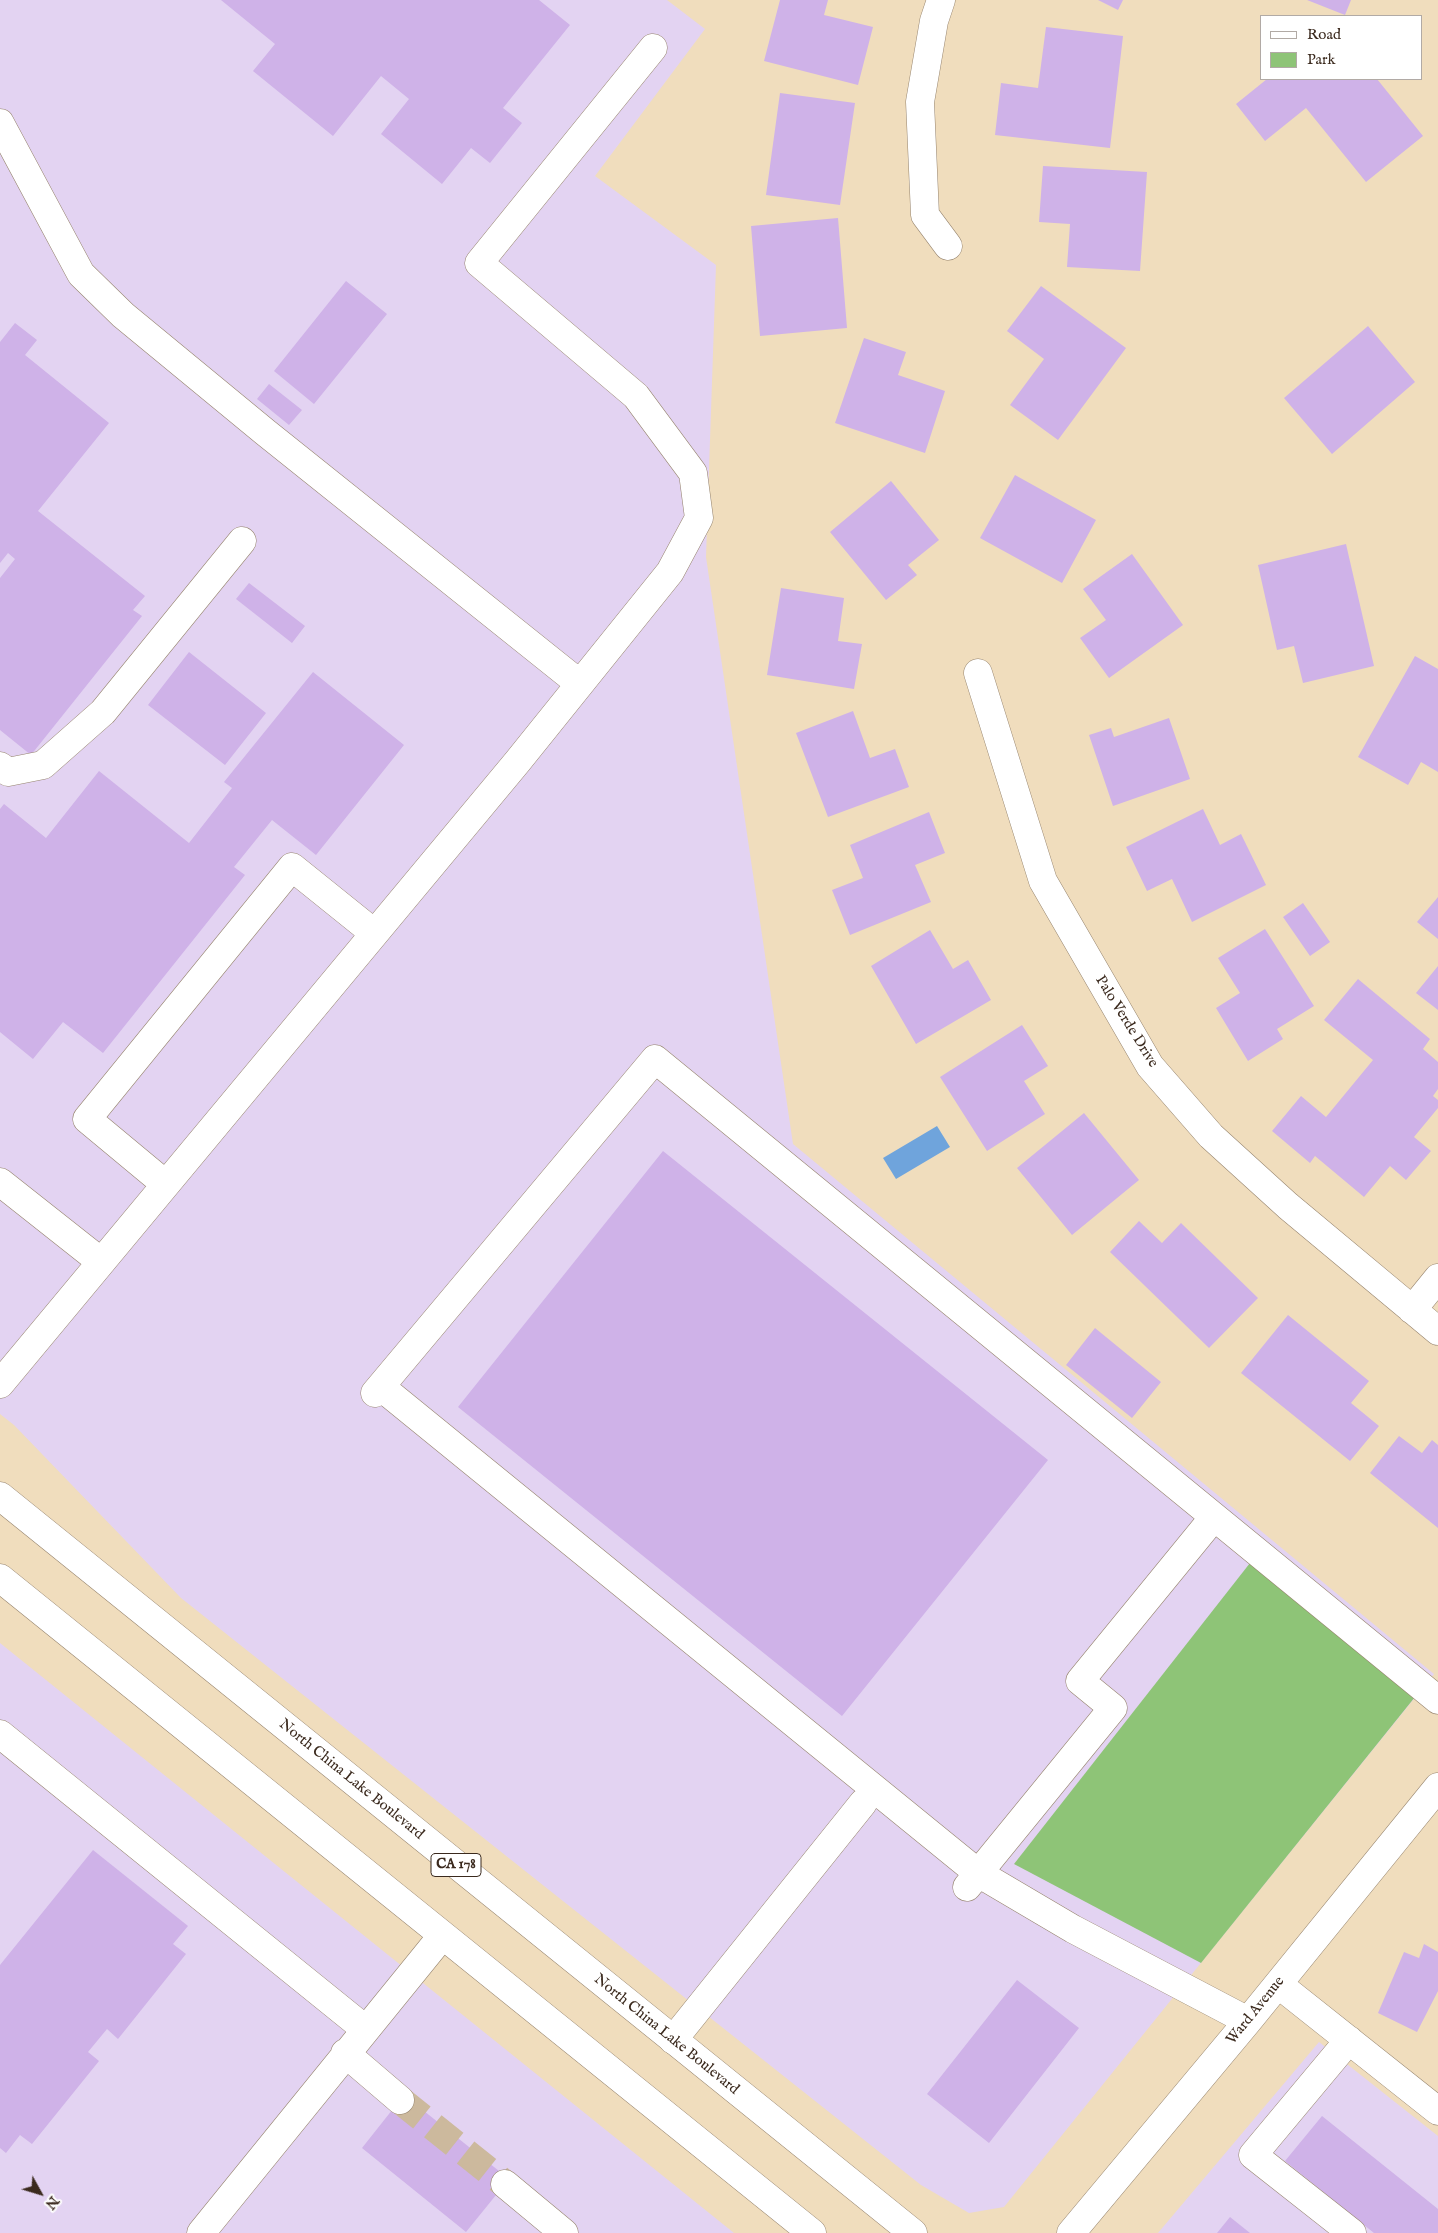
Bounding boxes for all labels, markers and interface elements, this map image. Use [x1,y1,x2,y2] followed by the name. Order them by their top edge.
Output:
[1260,15,1423,80] legend
[1307,25,1341,44] text: Road
[1307,50,1336,69] text: Park
[1091,973,1161,1071] street label: Palo Verde Drive
[275,1716,427,1844] street label: North China Lake Boulevard
[431,1854,481,1876] road number: CA 178
[590,1971,742,2099] street label: North China Lake Boulevard
[1223,1973,1289,2049] street label: Ward Avenue
[15,2168,65,2218] north arrow
[41,2192,62,2213] text: N

